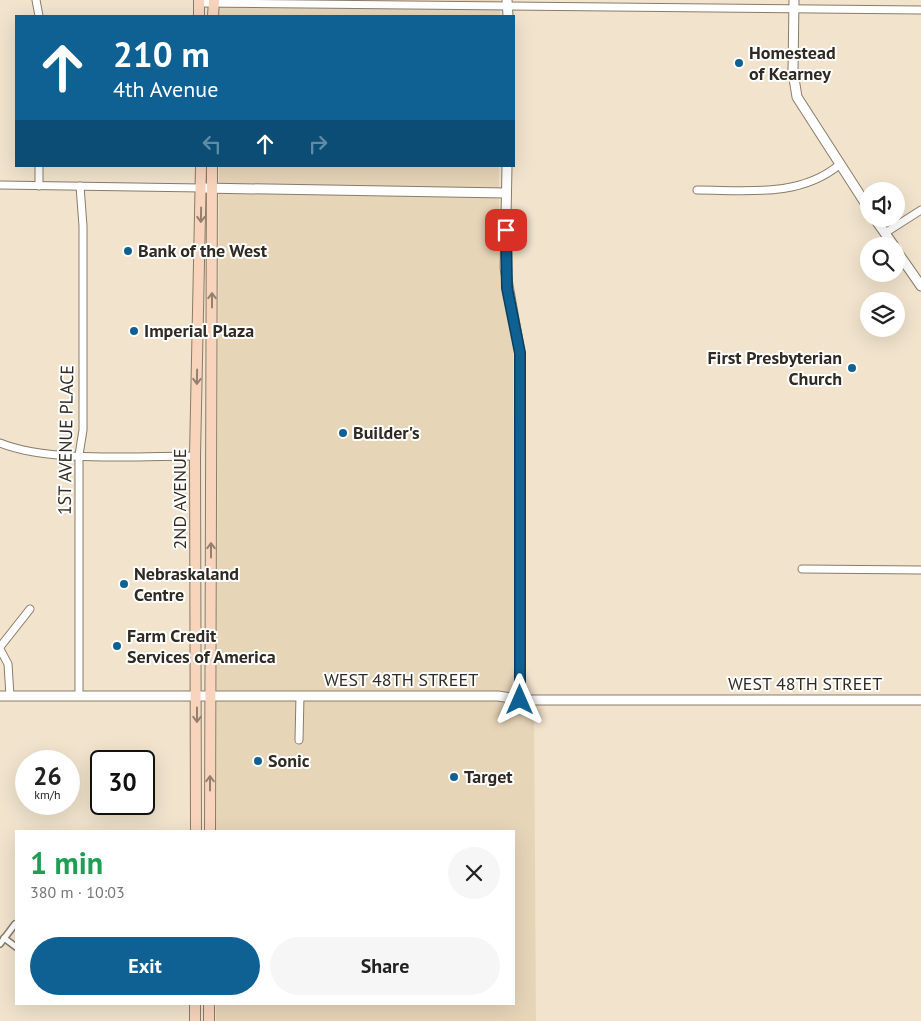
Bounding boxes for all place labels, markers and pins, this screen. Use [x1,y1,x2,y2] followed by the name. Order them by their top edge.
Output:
[749,41,836,85] place label: Homestead of Kearney
[733,57,745,69] marker: Homestead of Kearney
[485,209,527,251] pin
[138,239,268,262] place label: Bank of the West
[122,245,134,257] marker: Bank of the West
[144,319,254,342] place label: Imperial Plaza
[128,325,140,337] marker: Imperial Plaza
[707,346,842,390] place label: First Presbyterian Church
[846,362,858,374] marker: First Presbyterian Church
[353,421,420,444] place label: Builder's
[337,427,349,439] marker: Builder's
[134,562,239,606] place label: Nebraskaland Centre
[118,578,130,590] marker: Nebraskaland Centre
[127,624,276,668] place label: Farm Credit Services of America
[111,640,123,652] marker: Farm Credit Services of America
[268,749,310,772] place label: Sonic
[252,755,264,767] marker: Sonic
[464,765,513,788] place label: Target
[448,771,460,783] marker: Target

